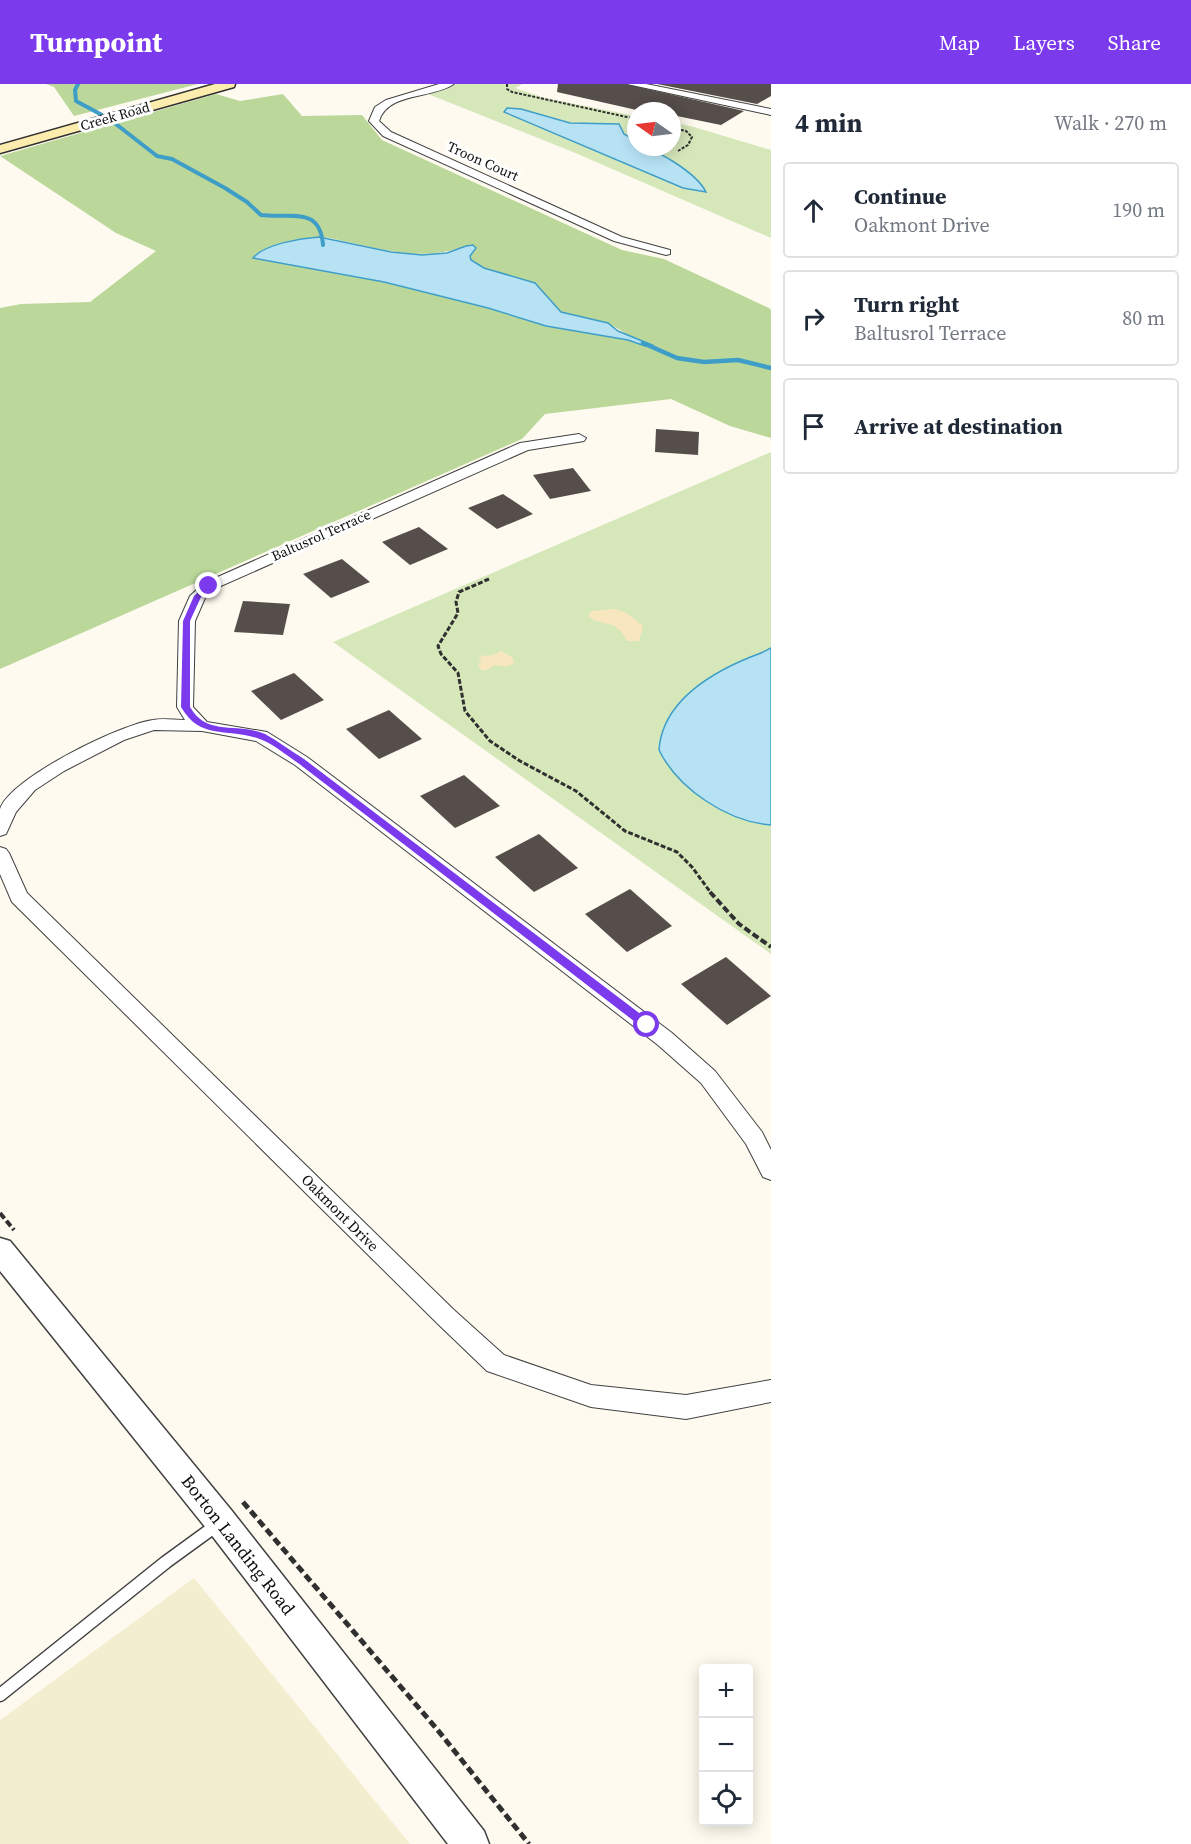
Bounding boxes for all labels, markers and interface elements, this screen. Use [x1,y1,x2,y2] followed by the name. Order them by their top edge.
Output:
[30,23,162,61] text: Turnpoint
[939,28,980,57] text: Map
[1013,28,1075,57] text: Layers
[1108,28,1161,57] text: Share
[78,97,152,135] street label: Creek Road
[627,102,681,156] north arrow
[795,105,862,141] text: 4 min
[1054,109,1167,137] text: Walk · 270 m
[444,136,522,186] street label: Troon Court
[854,181,947,211] text: Continue
[797,194,830,227] icon: ahead
[1112,196,1165,224] text: 190 m
[854,211,990,239] text: Oakmont Drive
[854,289,959,319] text: Turn right
[797,302,830,335] icon: right
[1122,304,1165,332] text: 80 m
[854,319,1007,347] text: Baltusrol Terrace
[797,410,830,443] icon: arrive
[854,411,1063,441] text: Arrive at destination
[268,504,374,566] street label: Baltusrol Terrace
[195,572,221,598] route end
[633,1011,659,1037] route start
[297,1169,384,1256] street label: Oakmont Drive
[176,1469,301,1620] street label: Borton Landing Road
[699,1664,753,1826] map controls
[699,1664,753,1718] button: +
[699,1718,753,1772] button: −
[699,1772,753,1826] button: locate

